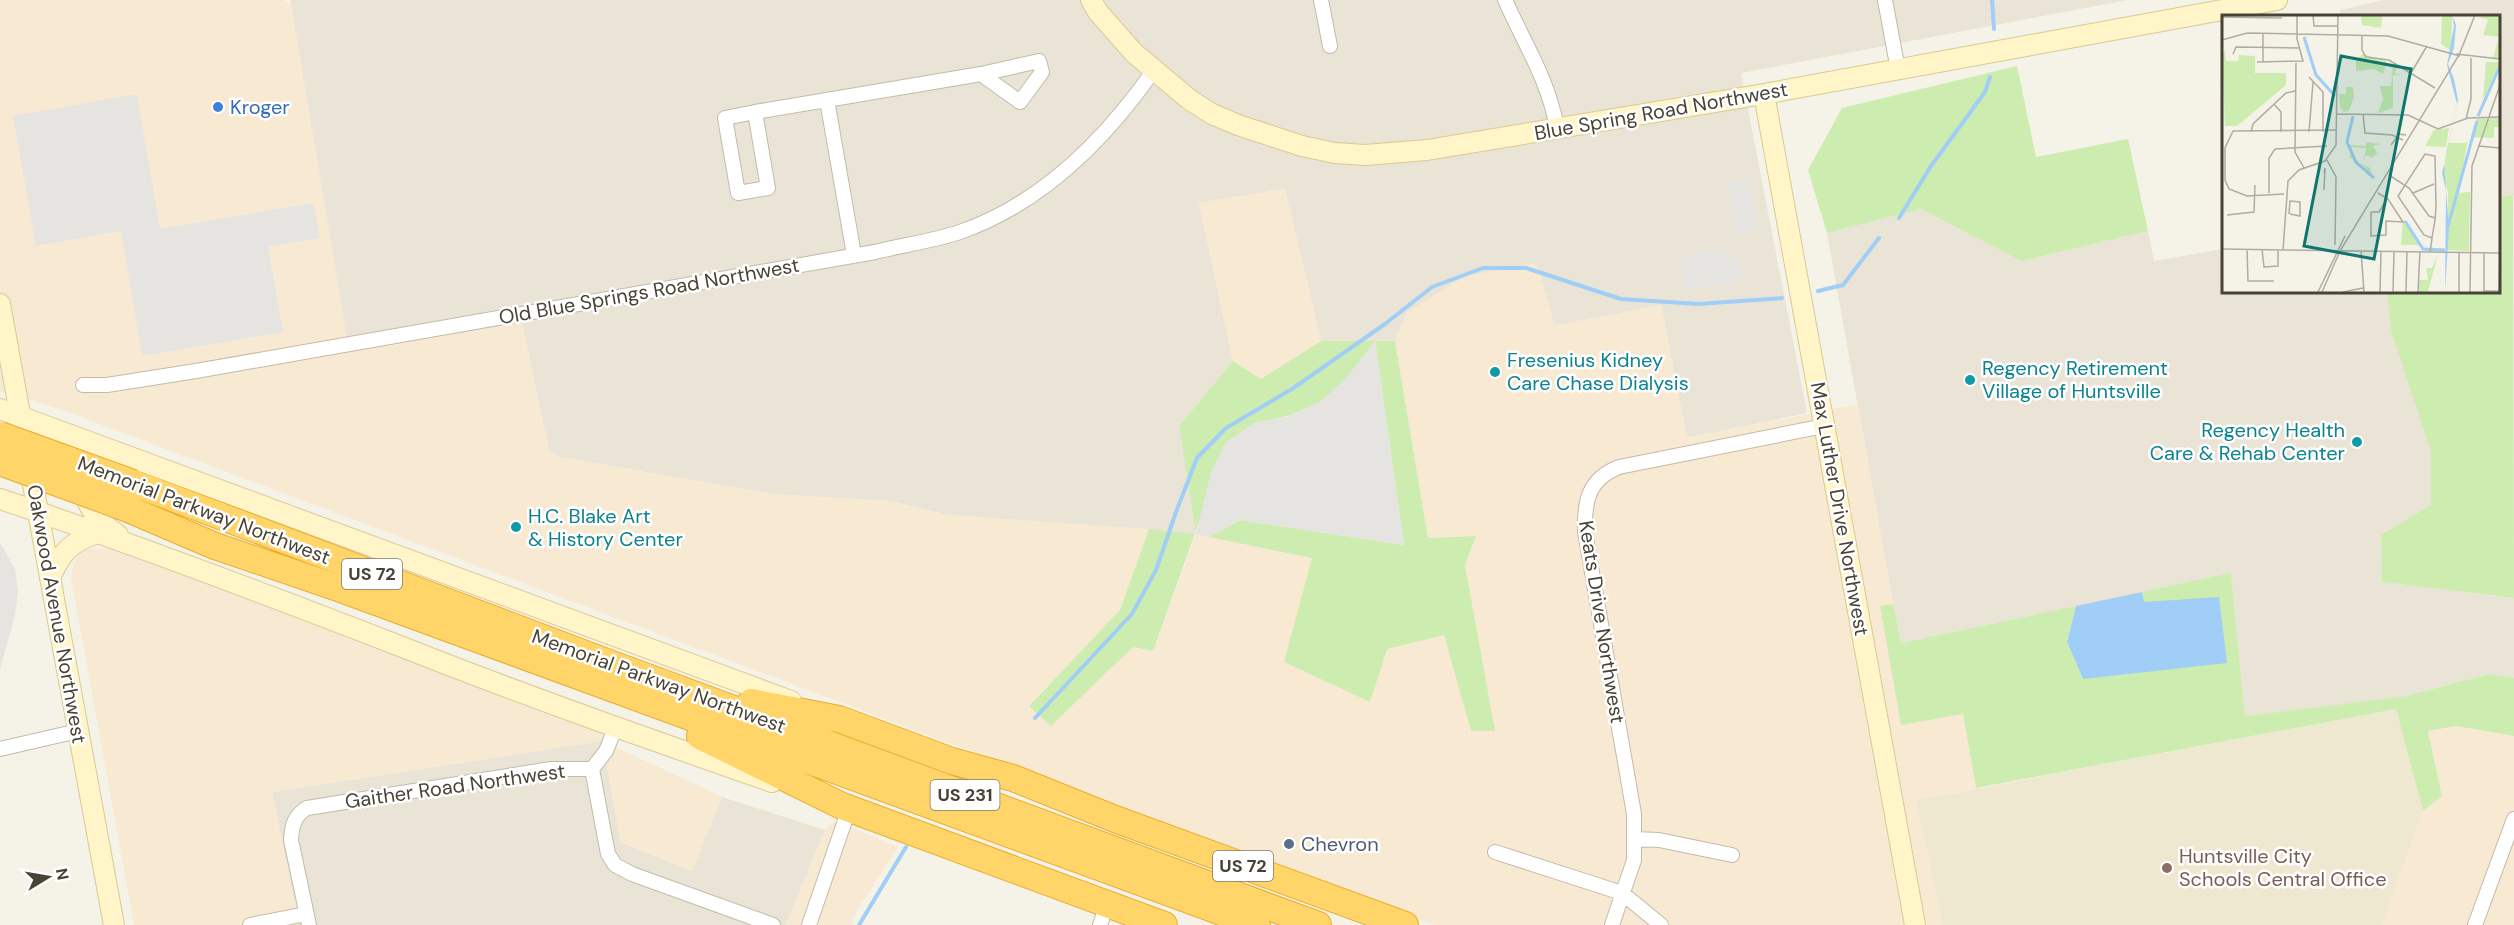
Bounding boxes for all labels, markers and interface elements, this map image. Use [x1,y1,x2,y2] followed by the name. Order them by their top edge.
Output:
[2222,15,2499,292] inset map
[1532,76,1790,146] street label: Blue Spring Road Northwest
[230,94,290,120] place label: Kroger
[211,100,225,114] marker: Kroger
[497,252,801,330] street label: Old Blue Springs Road Northwest
[1507,347,1689,396] place label: Fresenius Kidney Care Chase Dialysis
[1982,355,2168,404] place label: Regency Retirement Village of Huntsville
[1488,365,1502,379] marker: Fresenius Kidney Care Chase Dialysis
[1963,373,1977,387] marker: Regency Retirement Village of Huntsville
[1805,380,1875,638] street label: Max Luther Drive Northwest
[2150,417,2345,466] place label: Regency Health Care & Rehab Center
[2350,435,2364,449] marker: Regency Health Care & Rehab Center
[74,450,334,570] street label: Memorial Parkway Northwest
[21,483,93,746] street label: Oakwood Avenue Northwest
[528,503,683,552] place label: H.C. Blake Art & History Center
[1573,519,1631,725] street label: Keats Drive Northwest
[509,520,523,534] marker: H.C. Blake Art & History Center
[342,559,402,589] road number: US 72
[529,623,790,739] street label: Memorial Parkway Northwest
[343,758,567,814] street label: Gaither Road Northwest
[930,780,1000,810] road number: US 231
[1301,831,1379,857] place label: Chevron
[1282,837,1296,851] marker: Chevron
[2179,843,2387,892] place label: Huntsville City Schools Central Office
[18,847,78,907] north arrow
[1213,851,1273,881] road number: US 72
[2160,861,2174,875] marker: Huntsville City Schools Central Office
[51,867,74,882] text: N

